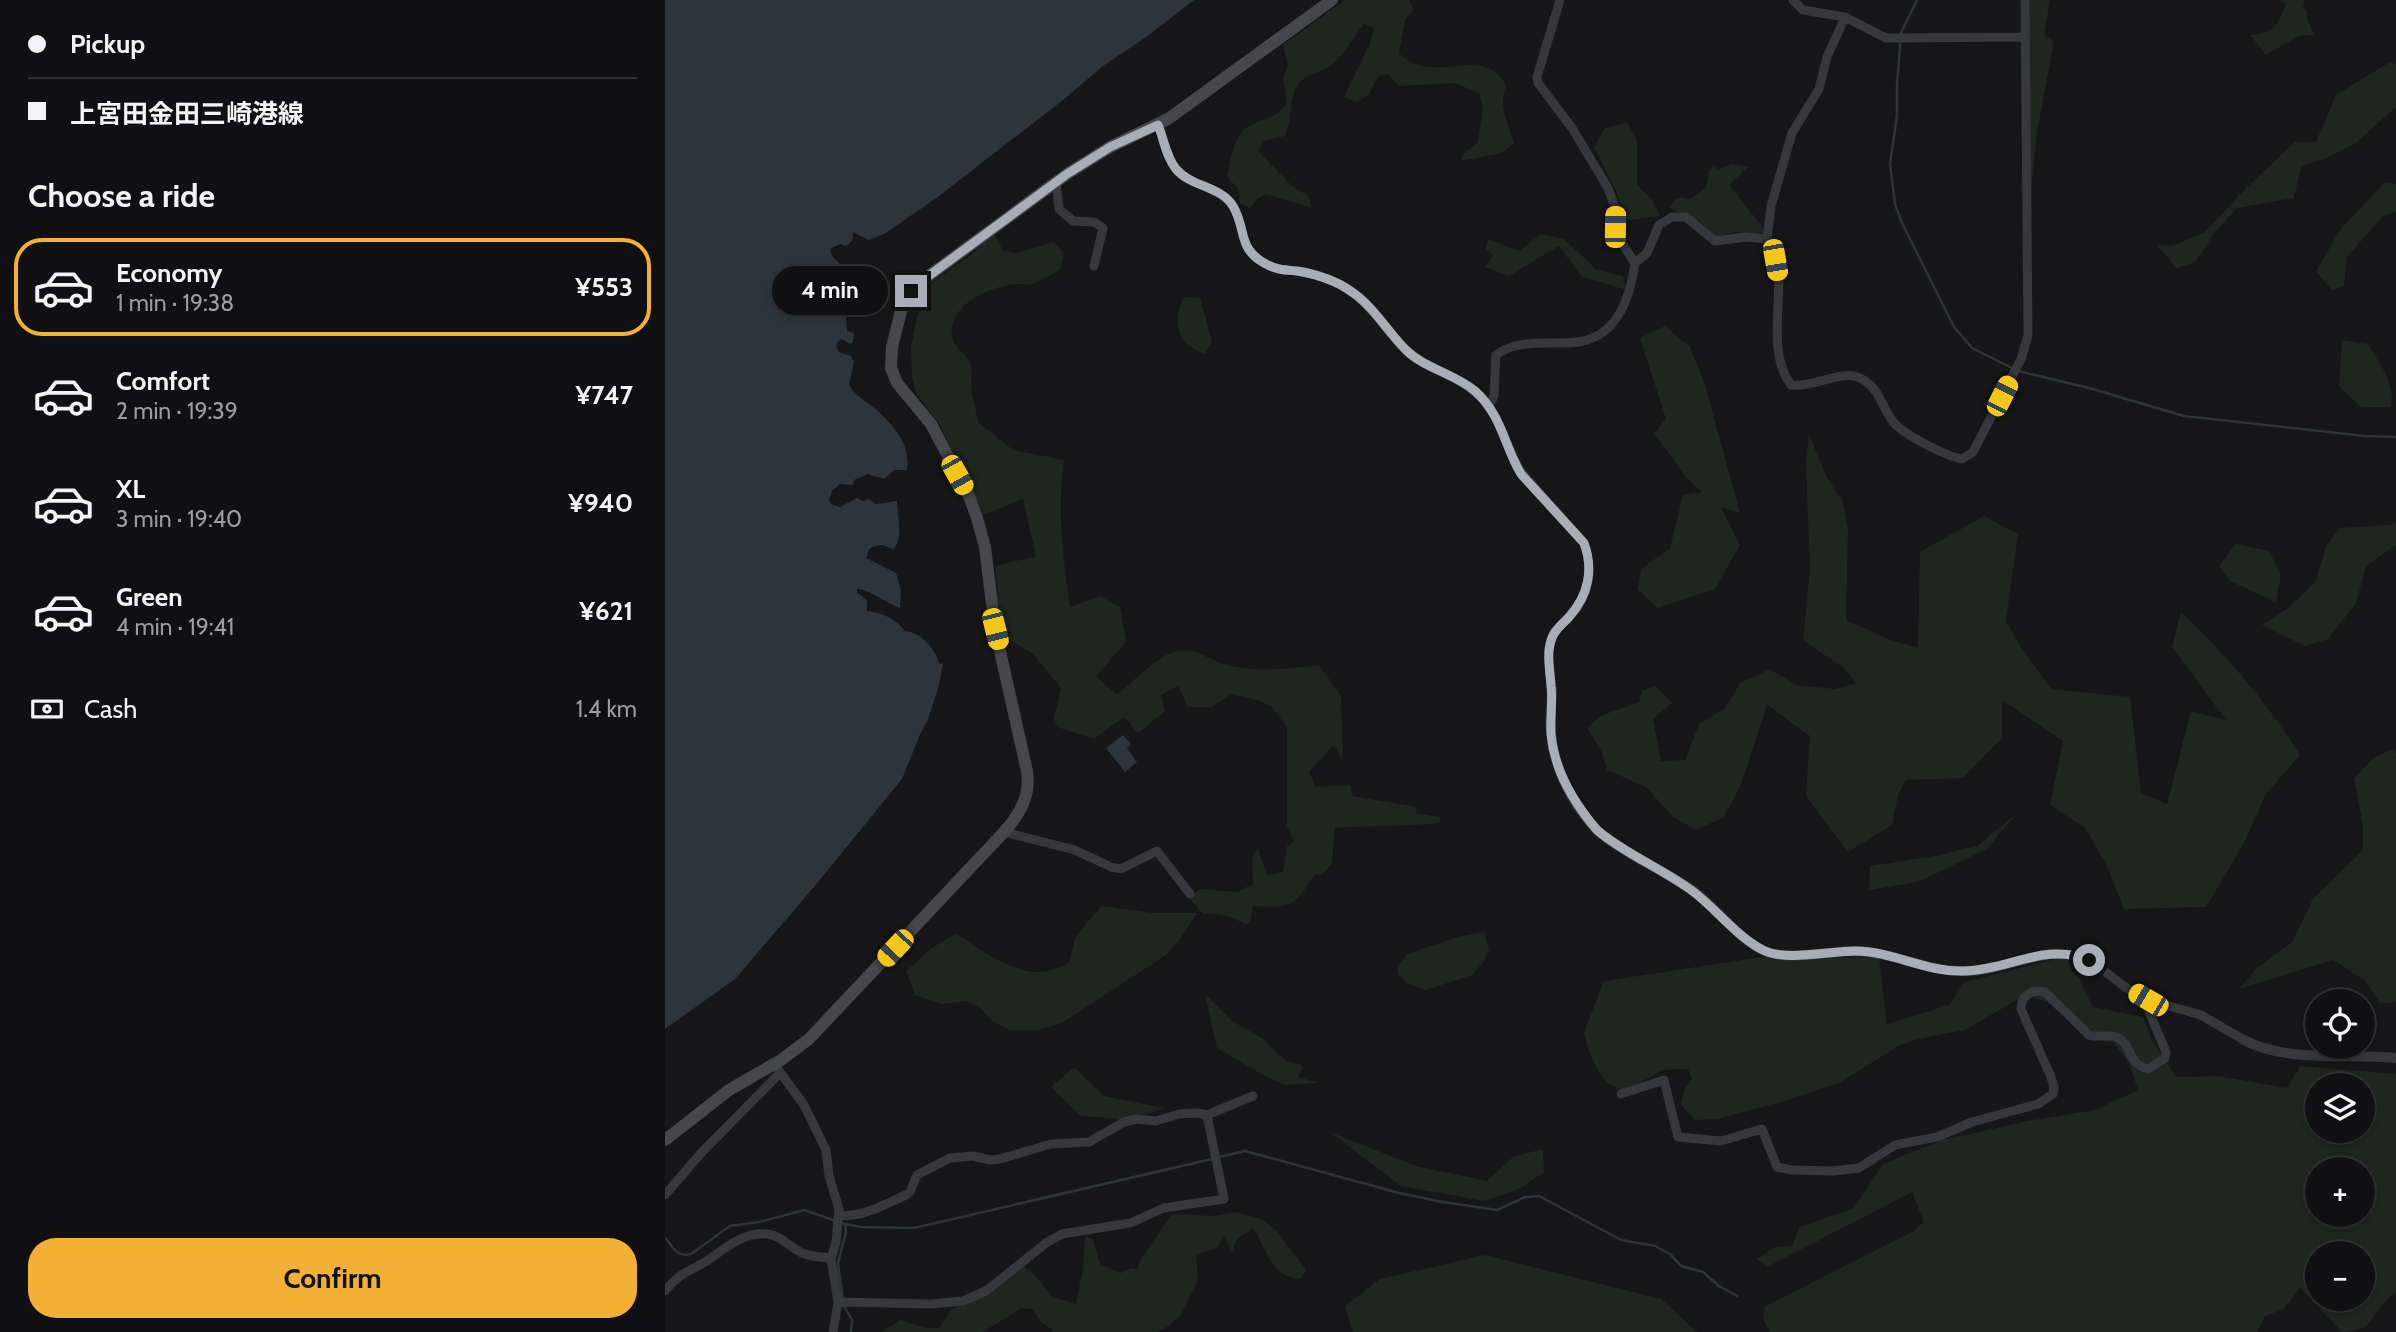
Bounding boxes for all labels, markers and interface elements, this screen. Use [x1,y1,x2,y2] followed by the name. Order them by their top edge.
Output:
[70,28,145,60] text: Pickup
[70,98,304,130] text: 上宮田金田三崎港線
[28,176,215,215] text: Choose a ride
[1605,206,1626,248] car
[1762,237,1789,283] car
[32,256,95,319] icon: car
[116,257,222,289] text: Economy
[771,266,887,316] callout: 4 min
[575,271,633,303] text: ¥553
[895,275,927,307] route end
[801,276,859,304] text: 4 min
[116,289,234,317] text: 1 min · 19:38
[32,364,95,427] icon: car
[116,365,210,397] text: Comfort
[1984,373,2021,419] car
[575,379,633,411] text: ¥747
[116,397,238,425] text: 2 min · 19:39
[938,452,977,498] car
[32,472,95,535] icon: car
[116,473,145,505] text: XL
[568,487,633,519] text: ¥940
[116,505,242,533] text: 3 min · 19:40
[32,580,95,643] icon: car
[116,581,183,613] text: Green
[579,595,633,627] text: ¥621
[980,606,1011,652] car
[116,613,234,641] text: 4 min · 19:41
[28,690,66,728] icon: cash
[84,693,137,725] text: Cash
[576,695,637,723] text: 1.4 km
[873,925,918,971] car
[2073,944,2105,976] route start
[2125,980,2172,1020] car
[2305,989,2375,1311] map controls
[2305,989,2375,1059] button: locate
[2305,1073,2375,1143] button: layers
[2305,1157,2375,1227] button: +
[28,1238,637,1318] button: Confirm
[2305,1241,2375,1311] button: −

